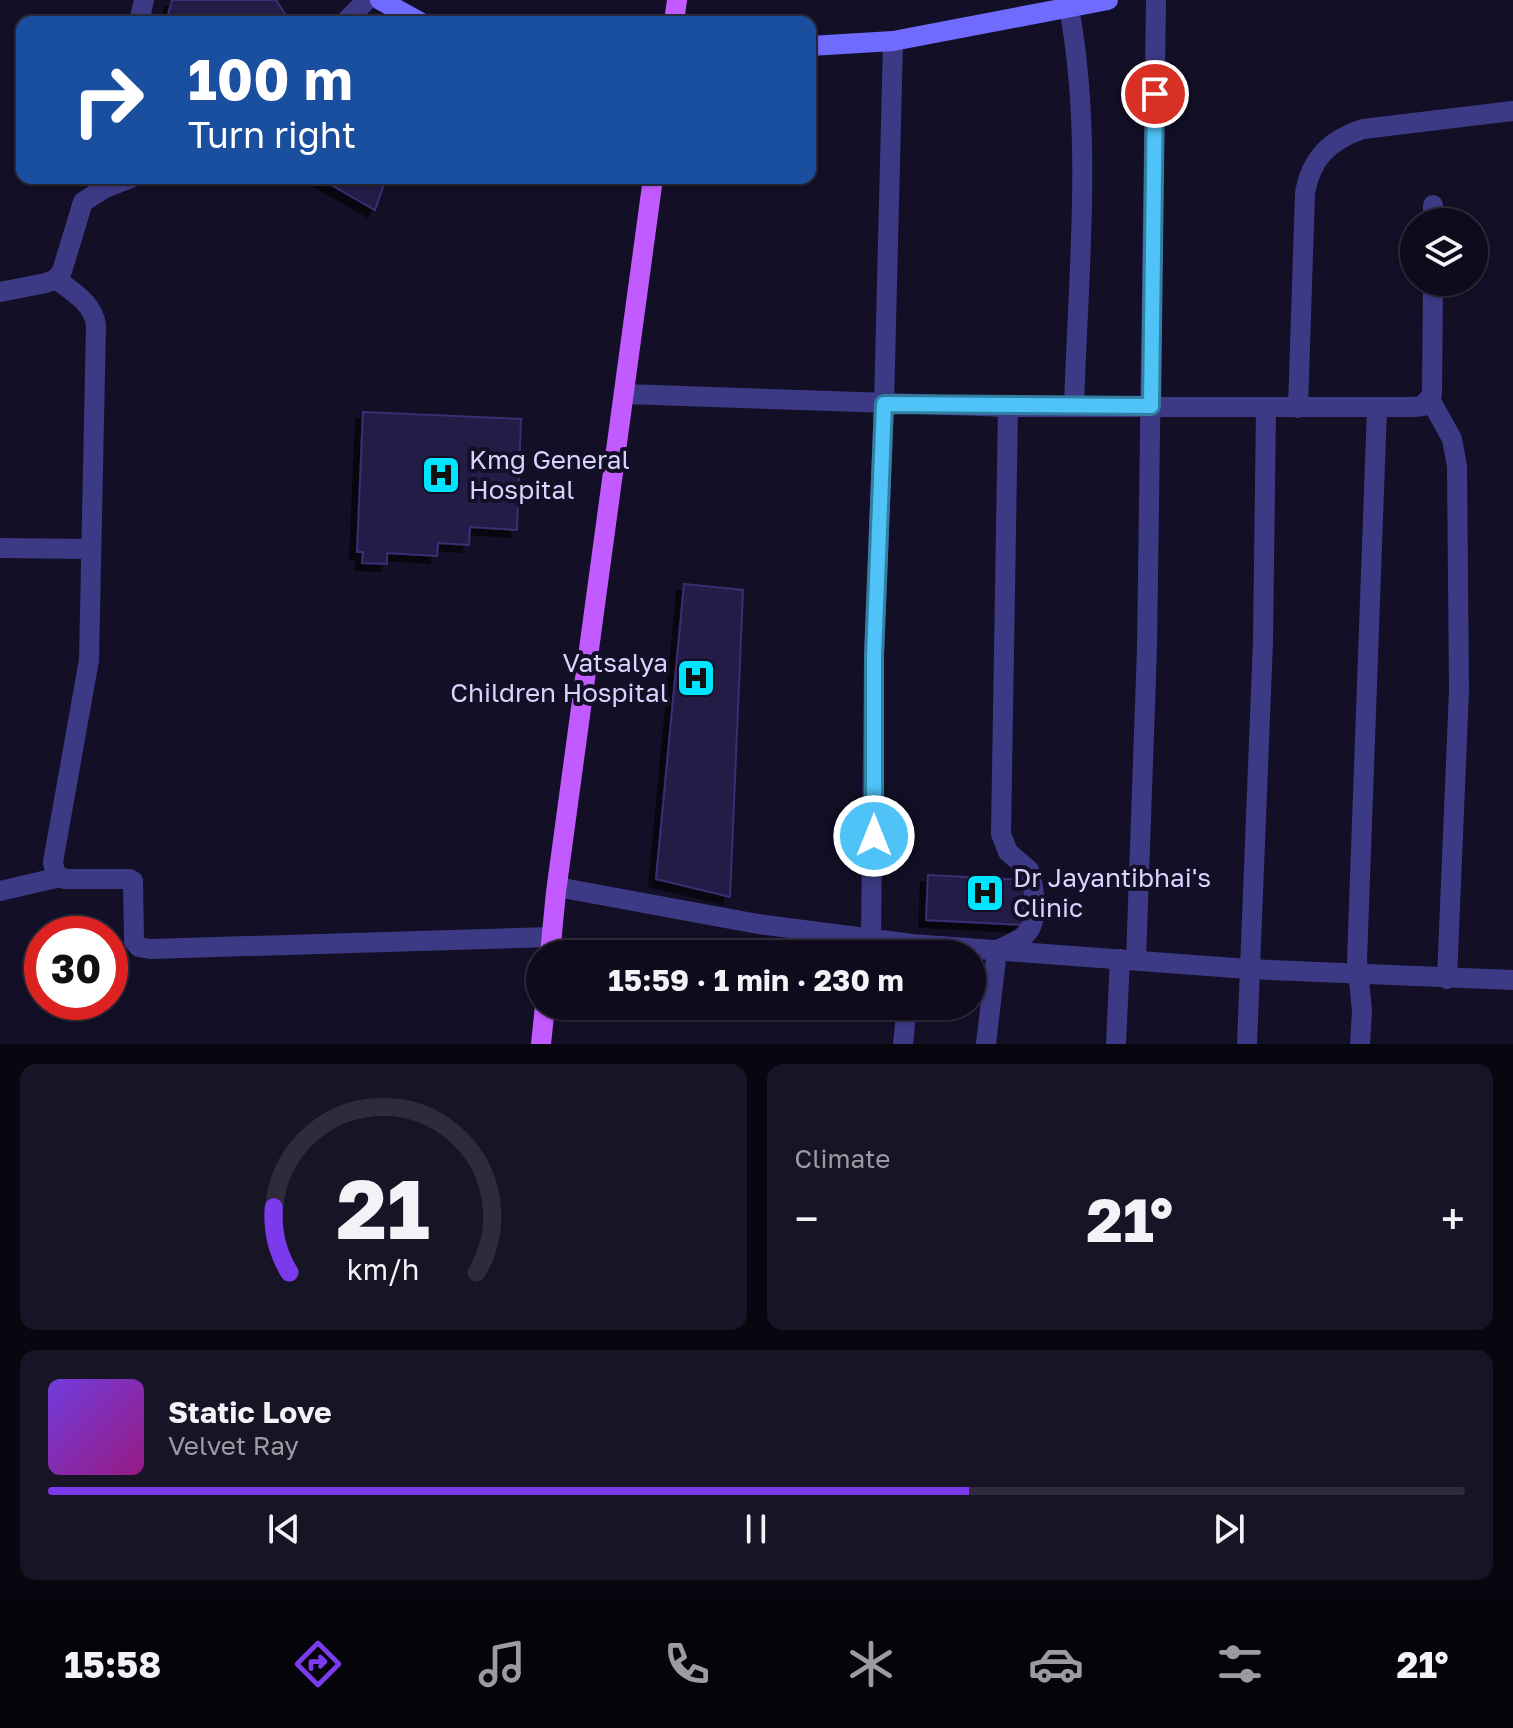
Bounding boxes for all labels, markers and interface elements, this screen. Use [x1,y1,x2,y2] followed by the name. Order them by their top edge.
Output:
[188,45,353,112] text: 100 m
[56,48,160,152] icon: right
[1121,60,1189,128] pin
[1133,72,1177,116] icon: arrive
[188,113,356,156] text: Turn right
[1400,208,1488,296] map controls
[1400,208,1488,296] button: layers
[469,444,630,505] place label: Kmg General Hospital
[420,454,462,496] hospital icon: Kmg General Hospital
[450,647,668,708] place label: Vatsalya Children Hospital
[675,657,717,699] hospital icon: Vatsalya Children Hospital
[832,794,916,878] position arrow
[1013,862,1211,923] place label: Dr Jayantibhai's Clinic
[964,872,1006,914] hospital icon: Dr Jayantibhai's Clinic
[24,916,128,1020] speed limit sign: 30
[608,962,904,998] text: 15:59 · 1 min · 230 m
[795,1143,890,1174] text: Climate
[336,1157,430,1257] text: 21
[1086,1183,1173,1255] text: 21°
[795,1192,819,1245] text: −
[1441,1192,1465,1245] text: +
[347,1252,420,1286] text: km/h
[168,1394,332,1430] text: Static Love
[168,1430,299,1461] text: Velvet Ray
[262,1507,306,1551] icon: previous
[734,1507,778,1551] icon: pause
[1207,1507,1251,1551] icon: next
[290,1636,346,1692] icon: directions
[474,1636,530,1692] icon: music
[659,1636,715,1692] icon: phone
[843,1636,899,1692] icon: climate
[1028,1636,1084,1692] icon: car
[1212,1636,1268,1692] icon: filters
[64,1643,161,1686] text: 15:58
[1397,1643,1449,1686] text: 21°

